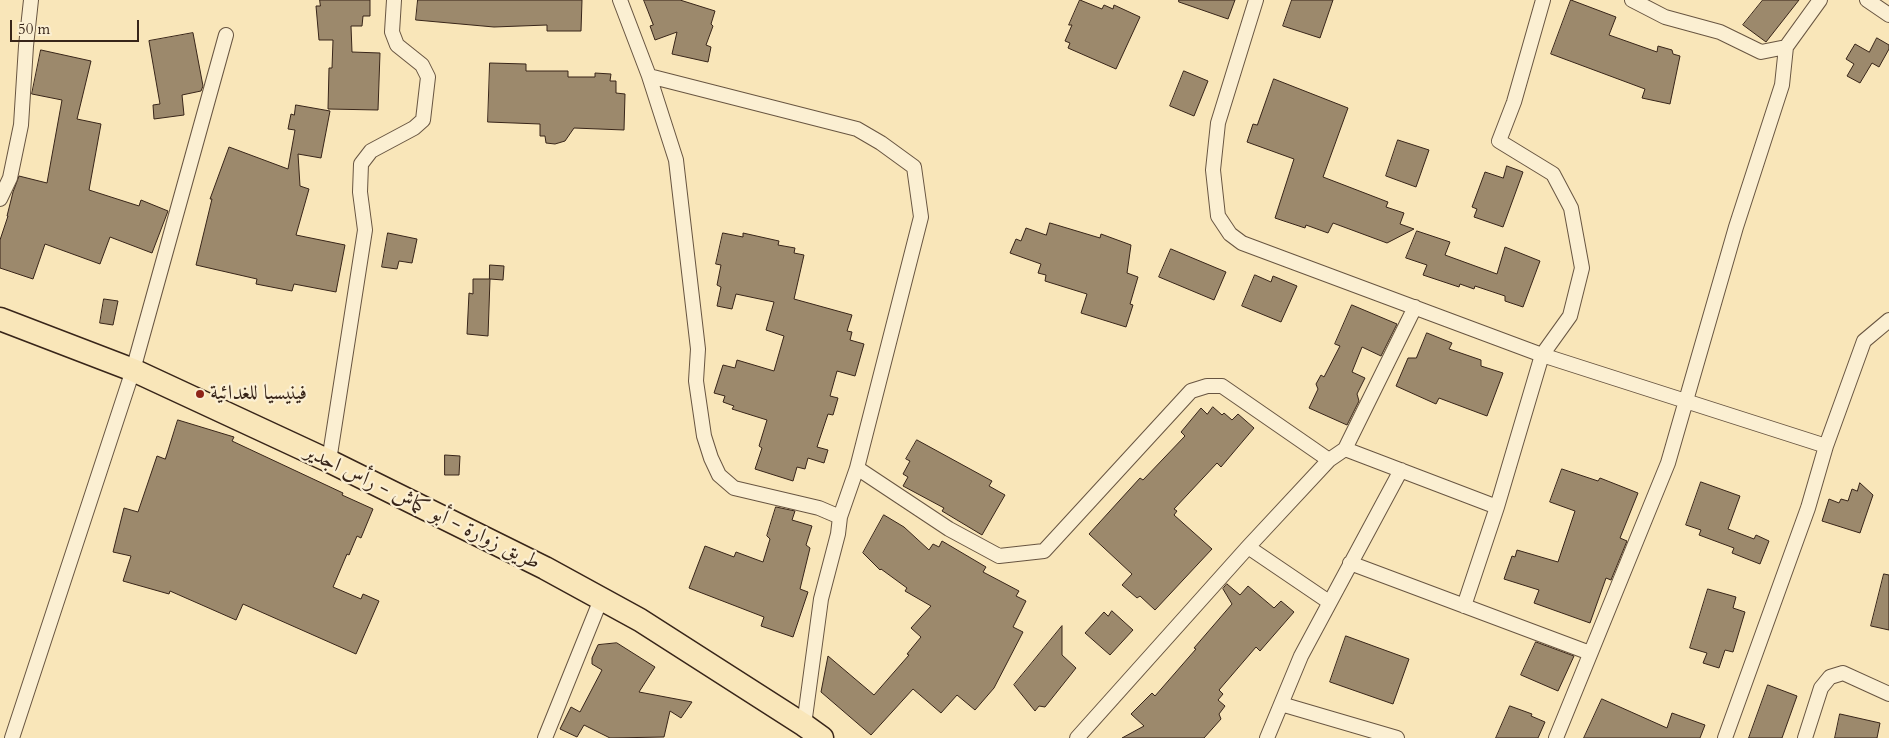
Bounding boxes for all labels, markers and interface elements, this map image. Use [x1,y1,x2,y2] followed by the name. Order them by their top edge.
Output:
[12,10,141,42] scale bar
[18,19,50,39] text: 50 m
[210,381,307,407] place label: فينيسيا للغدائية
[194,388,206,400] marker: فينيسيا للغدائية
[300,440,544,576] street label: طريق زوارة - أبو كماش - رأس اجدير

